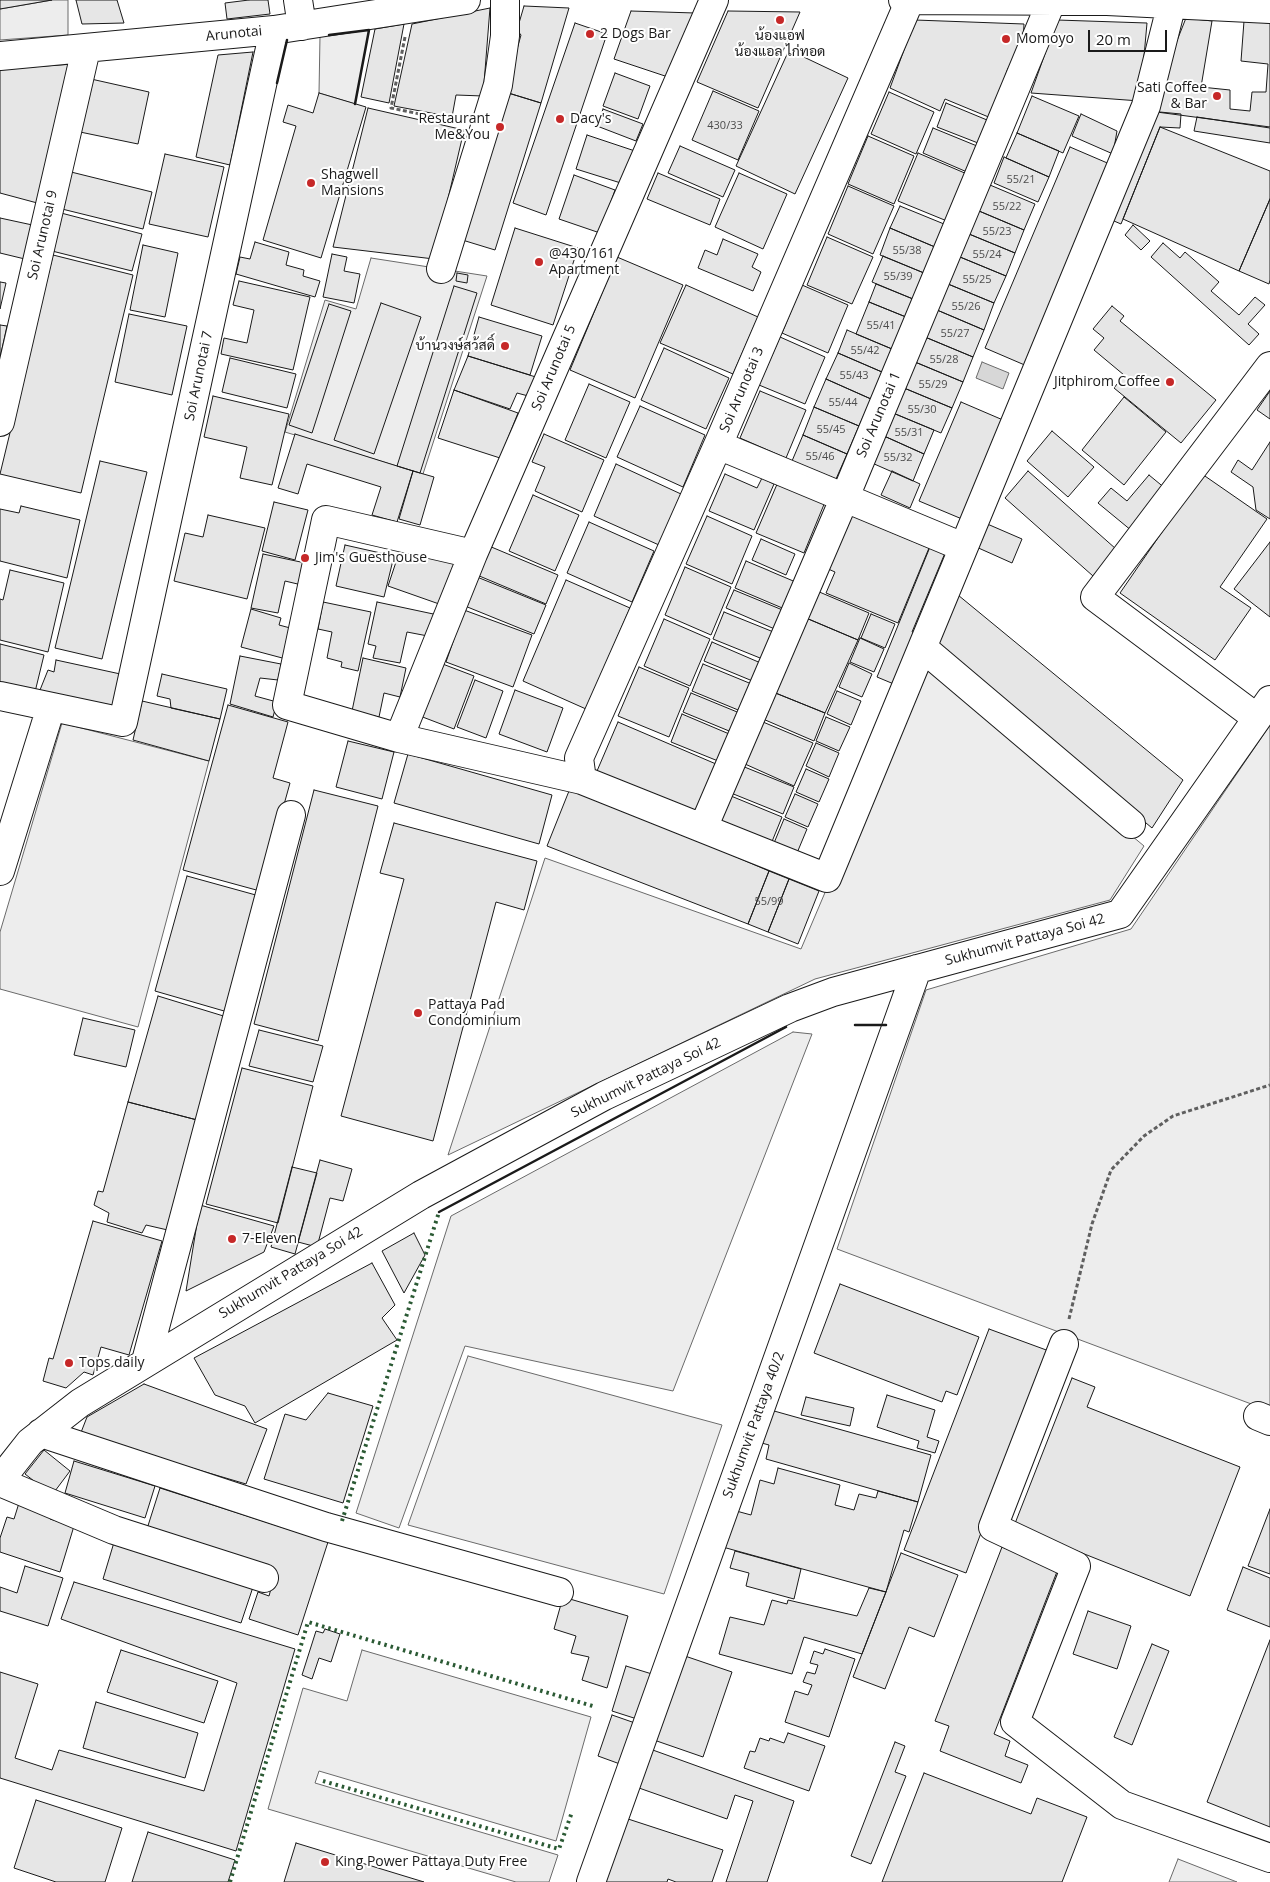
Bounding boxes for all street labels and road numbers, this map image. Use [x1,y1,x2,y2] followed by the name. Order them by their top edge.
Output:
[205,23,263,45] street label: Arunotai
[25,189,61,281] street label: Soi Arunotai 9
[528,323,580,413] street label: Soi Arunotai 5
[181,330,217,422] street label: Soi Arunotai 7
[716,345,768,435] street label: Soi Arunotai 3
[853,370,905,460] street label: Soi Arunotai 1
[943,911,1107,969] street label: Sukhumvit Pattaya Soi 42
[568,1034,724,1122] street label: Sukhumvit Pattaya Soi 42
[216,1223,366,1323] street label: Sukhumvit Pattaya Soi 42
[720,1350,788,1500] street label: Sukhumvit Pattaya 40/2

